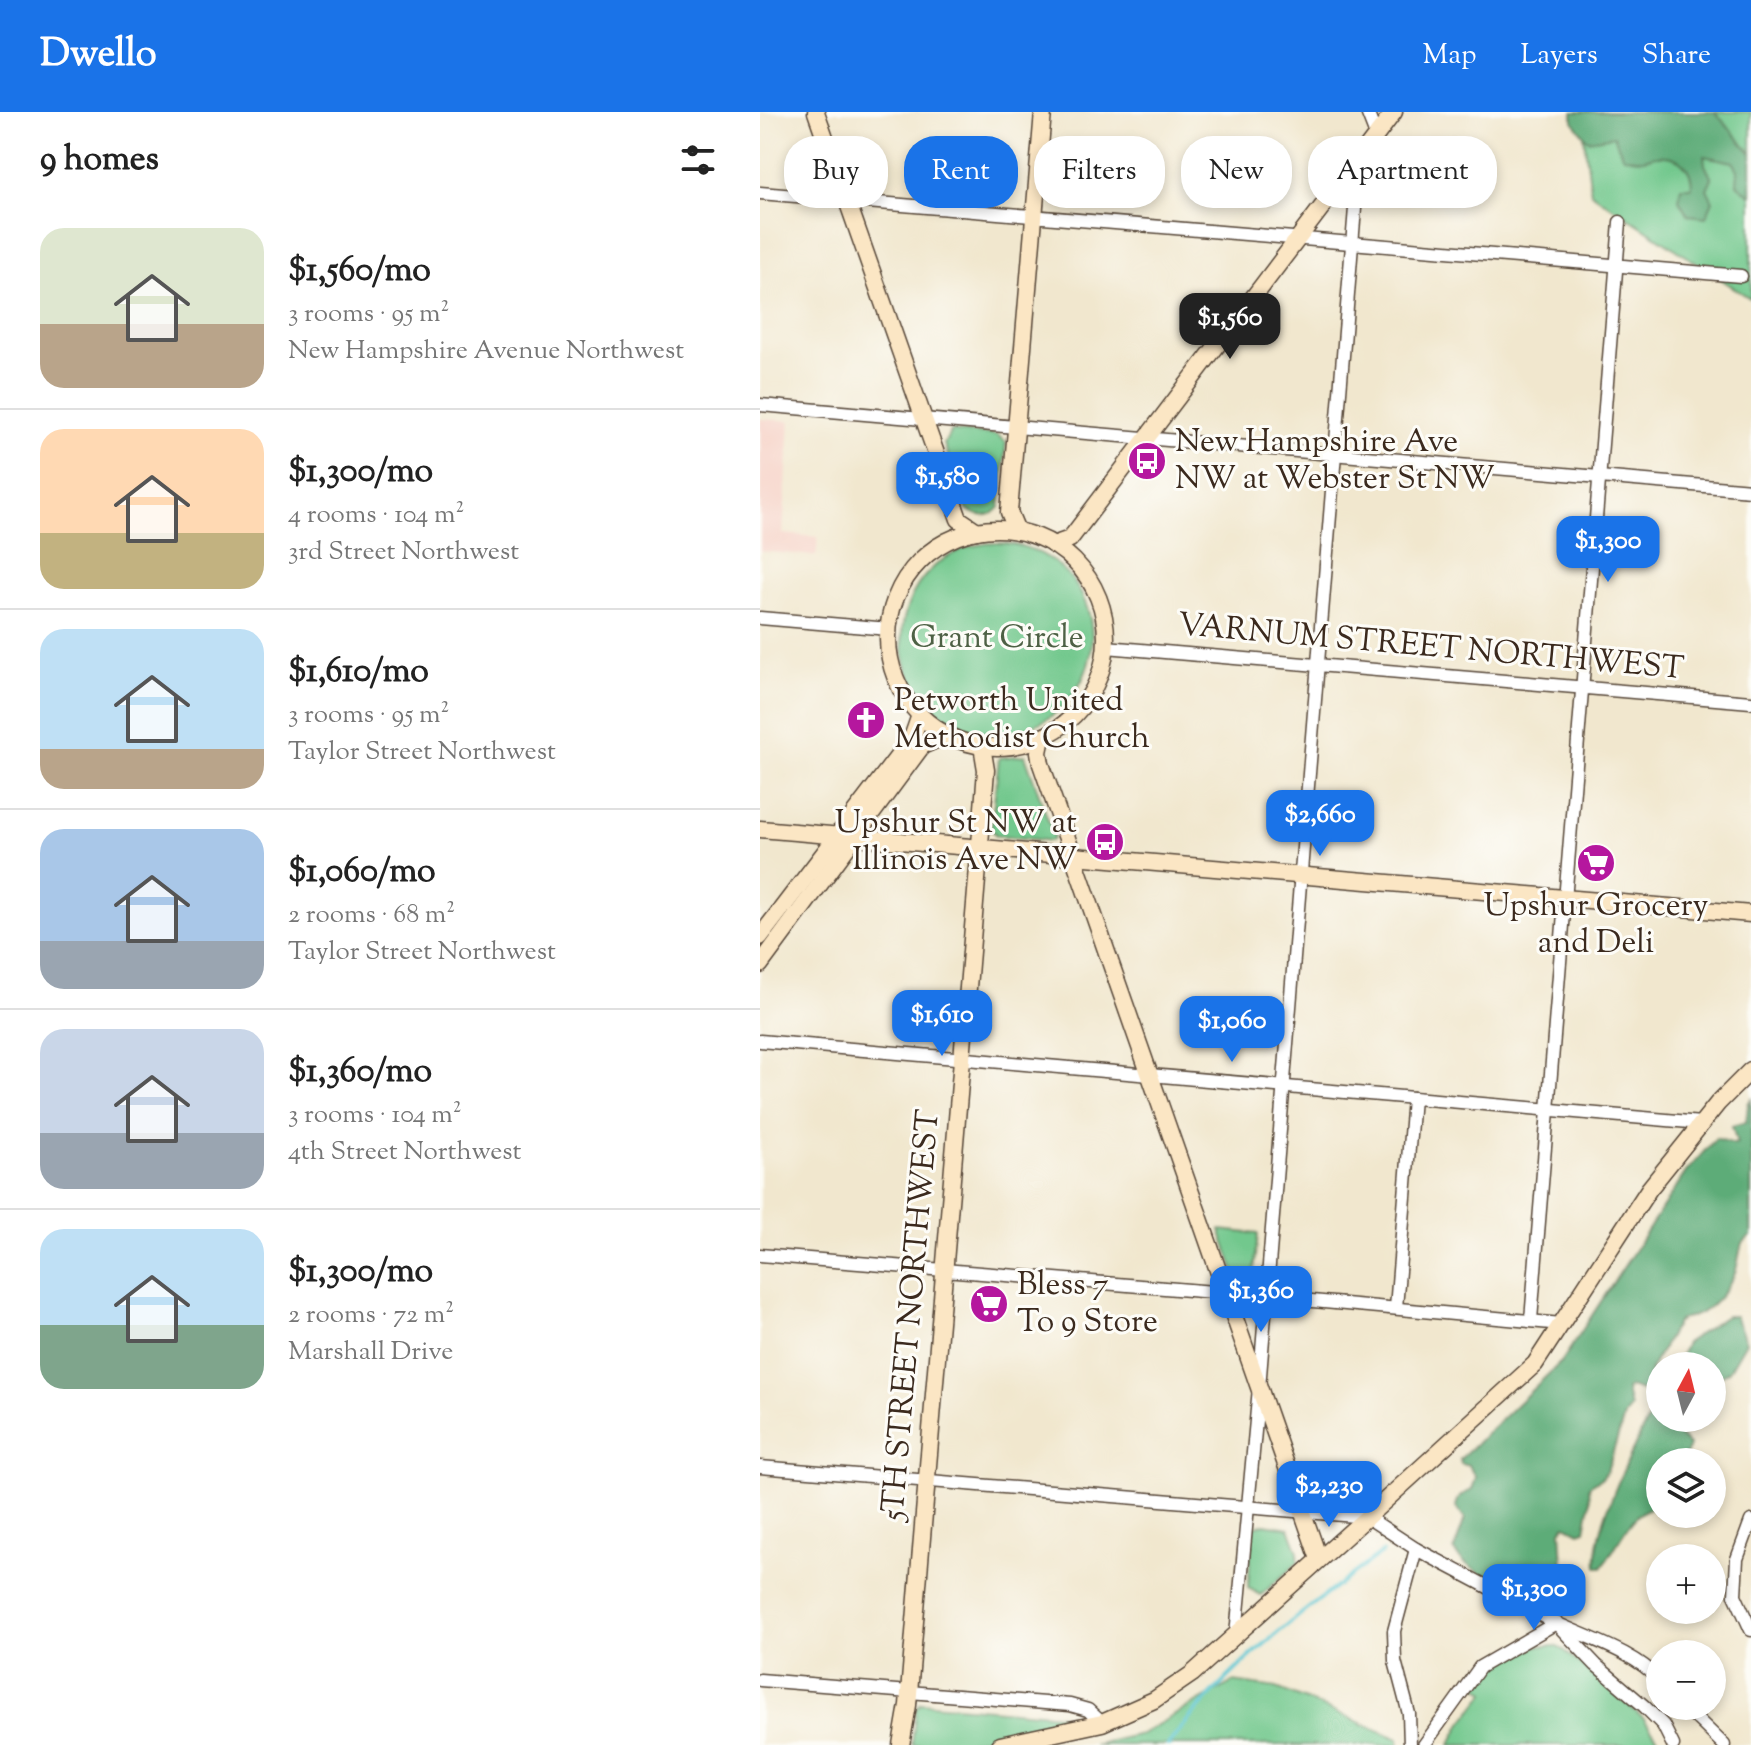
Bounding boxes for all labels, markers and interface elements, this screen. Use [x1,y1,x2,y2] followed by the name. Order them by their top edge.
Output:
[40,29,157,83] text: Dwello
[1423,36,1476,76] text: Map
[1520,36,1598,76] text: Layers
[1642,36,1711,76] text: Share
[40,136,159,185] text: 9 homes
[784,136,888,208] chip: Buy
[904,136,1018,208] chip: Rent
[1034,136,1165,208] chip: Filters
[1181,136,1292,208] chip: New
[1308,136,1497,208] chip: Apartment
[676,138,720,182] icon: filters
[288,247,431,296] text: $1,560/mo
[104,260,200,356] icon: home
[1165,293,1295,361] pin: $1,560
[288,296,449,333] text: 3 rooms · 95 m²
[1197,300,1263,337] text: $1,560
[288,333,684,370] text: New Hampshire Avenue Northwest
[1175,420,1495,503] place label: New Hampshire Ave NW at Webster St NW
[1126,440,1168,482] bus stop icon: New Hampshire Ave NW at Webster St NW
[288,448,433,497] text: $1,300/mo
[882,452,1012,520] pin: $1,580
[914,459,980,496] text: $1,580
[104,461,200,557] icon: home
[288,497,464,534] text: 4 rooms · 104 m²
[1543,516,1673,584] pin: $1,300
[1575,523,1641,560] text: $1,300
[288,534,519,571] text: 3rd Street Northwest
[1176,603,1686,693] street label: VARNUM STREET NORTHWEST
[910,616,1084,662] park label: Grant Circle
[288,648,429,697] text: $1,610/mo
[104,661,200,757] icon: home
[894,679,1150,762] place label: Petworth United Methodist Church
[288,697,449,734] text: 3 rooms · 95 m²
[845,699,887,741] church icon: Petworth United Methodist Church
[288,734,556,771] text: Taylor Street Northwest
[1255,790,1385,858] pin: $2,660
[1284,797,1356,834] text: $2,660
[835,801,1077,884] place label: Upshur St NW at Illinois Ave NW
[1084,821,1126,863] bus stop icon: Upshur St NW at Illinois Ave NW
[1575,842,1617,884] supermarket icon: Upshur Grocery and Deli
[288,848,436,897] text: $1,060/mo
[104,861,200,957] icon: home
[1483,884,1709,967] place label: Upshur Grocery and Deli
[288,897,455,934] text: 2 rooms · 68 m²
[288,934,556,971] text: Taylor Street Northwest
[877,990,1007,1058] pin: $1,610
[1167,996,1297,1064] pin: $1,060
[910,997,974,1034] text: $1,610
[1198,1003,1266,1040] text: $1,060
[288,1048,432,1097] text: $1,360/mo
[104,1061,200,1157] icon: home
[288,1097,462,1134] text: 3 rooms · 104 m²
[871,1108,953,1524] street label: 5TH STREET NORTHWEST
[288,1134,521,1171] text: 4th Street Northwest
[288,1248,433,1297] text: $1,300/mo
[104,1261,200,1357] icon: home
[1017,1263,1158,1346] place label: Bless 7 To 9 Store
[1196,1266,1326,1334] pin: $1,360
[1228,1273,1294,1310] text: $1,360
[968,1283,1010,1325] supermarket icon: Bless 7 To 9 Store
[288,1297,454,1334] text: 2 rooms · 72 m²
[288,1334,453,1371] text: Marshall Drive
[1646,1352,1726,1432] north arrow
[1646,1352,1726,1720] map controls
[1646,1448,1726,1528] button: layers
[1264,1461,1394,1529] pin: $2,230
[1295,1468,1363,1505] text: $2,230
[1646,1544,1726,1624] button: +
[1469,1564,1599,1632] pin: $1,300
[1501,1571,1567,1608] text: $1,300
[1646,1640,1726,1720] button: −

